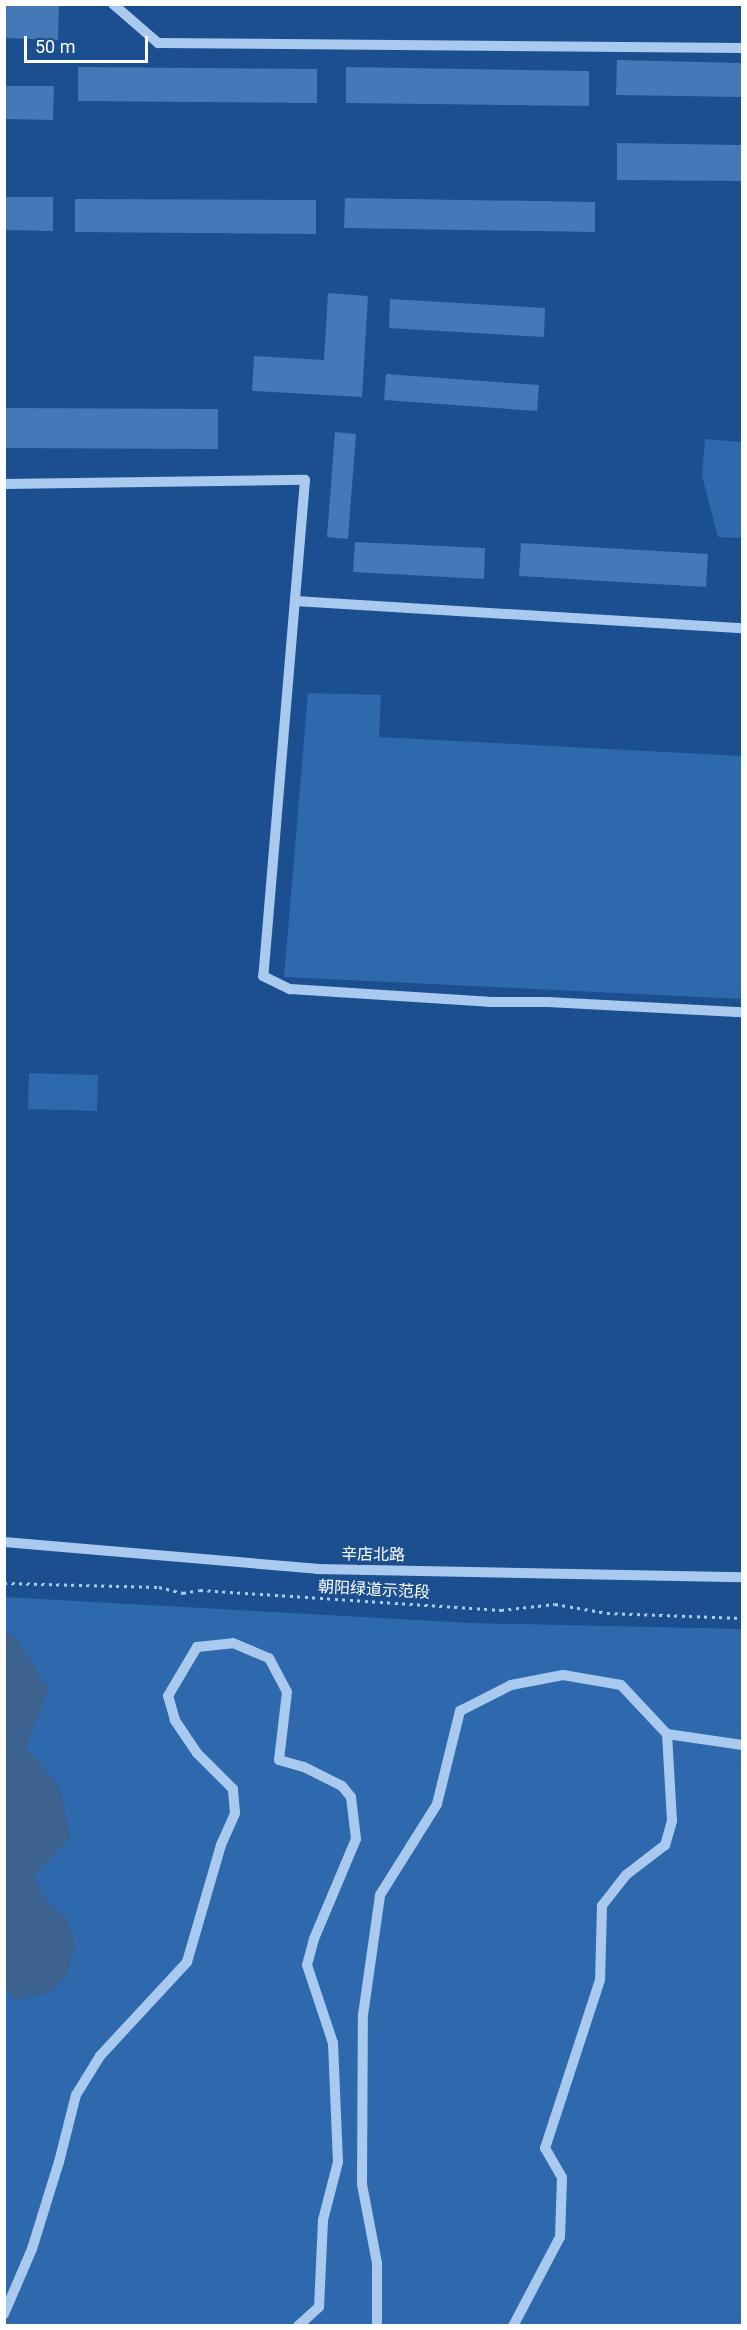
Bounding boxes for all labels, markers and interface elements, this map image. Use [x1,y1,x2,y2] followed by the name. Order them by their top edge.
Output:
[27,24,152,62] scale bar
[35,36,75,57] text: 50 m
[341,1545,405,1565] street label: 辛店北路
[318,1577,430,1603] street label: 朝阳绿道示范段

